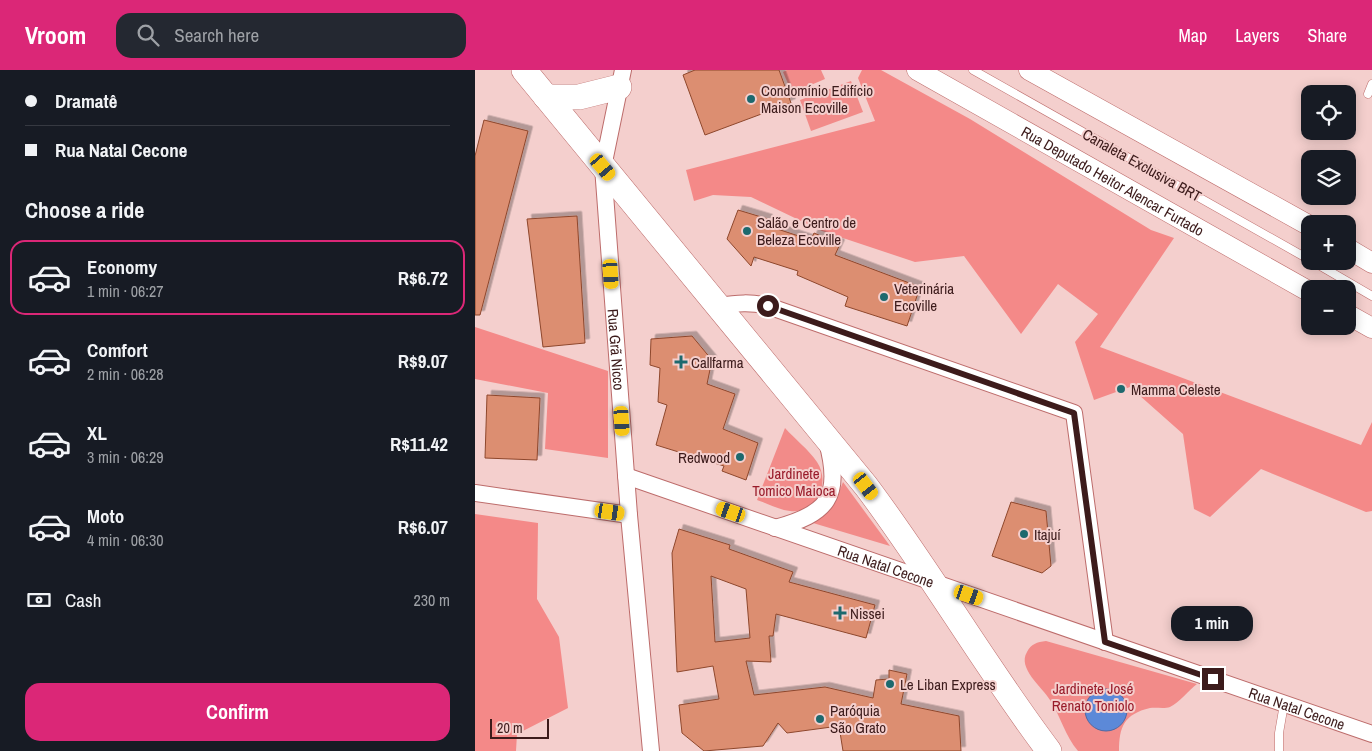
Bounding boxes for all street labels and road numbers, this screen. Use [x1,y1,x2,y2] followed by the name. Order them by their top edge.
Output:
[1018,121,1208,241] street label: Rua Deputado Heitor Alencar Furtado
[1079,124,1206,207] street label: Canaleta Exclusiva BRT
[603,308,630,391] street label: Rua Grã Nicco
[835,540,937,592] street label: Rua Natal Cecone
[1246,682,1348,734] street label: Rua Natal Cecone

